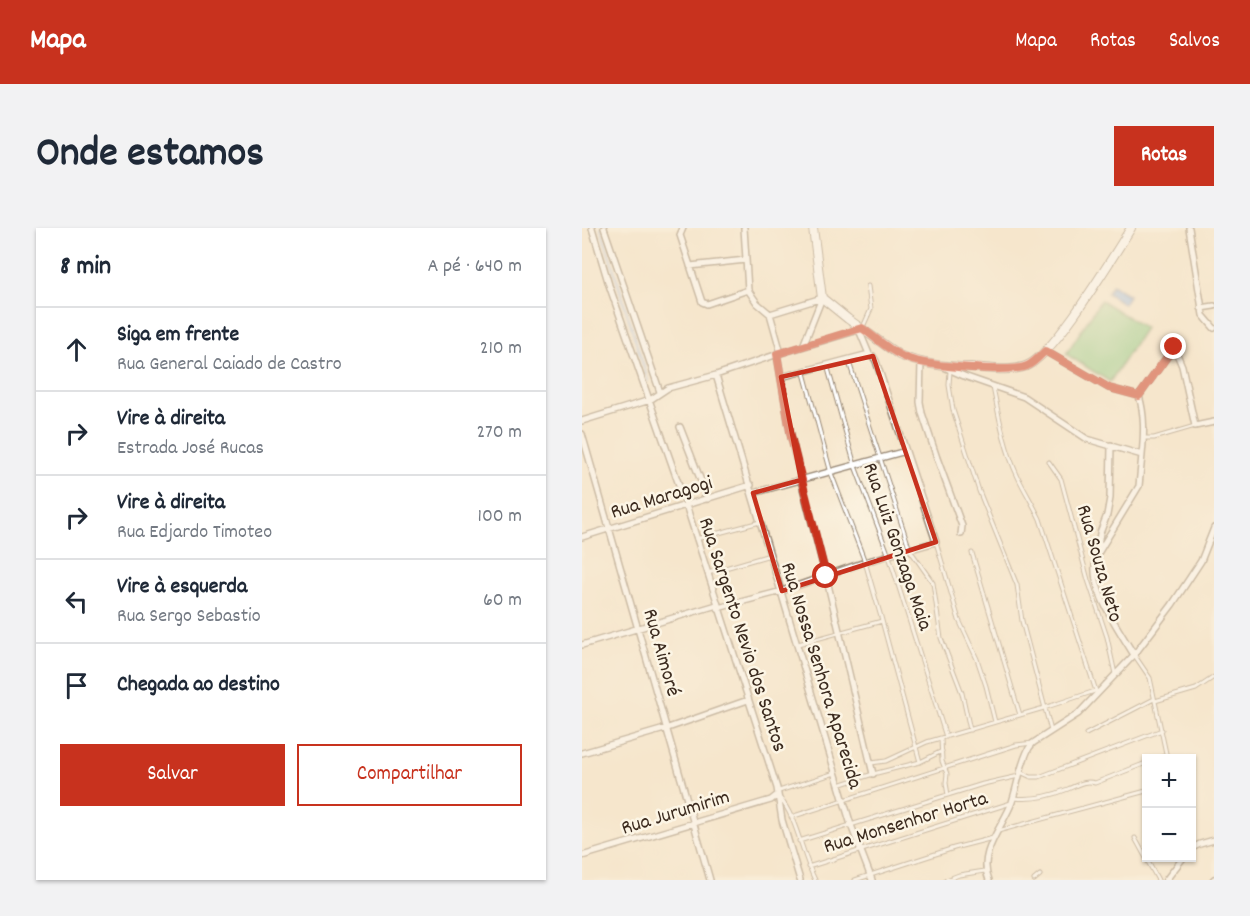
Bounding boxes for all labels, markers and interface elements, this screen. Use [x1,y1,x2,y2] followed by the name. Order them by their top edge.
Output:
[30,22,86,62] text: Mapa
[1015,27,1057,57] text: Mapa
[1090,27,1136,57] text: Rotas
[1169,27,1220,57] text: Salvos
[36,126,264,186] text: Onde estamos
[1114,126,1214,186] button: Rotas
[60,249,111,286] text: 8 min
[428,253,522,281] text: A pé · 640 m
[117,320,239,351] text: Siga em frente
[60,333,93,366] icon: ahead
[1160,333,1186,359] route end
[480,335,522,363] text: 210 m
[117,351,342,379] text: Rua General Caiado de Castro
[117,404,225,435] text: Vire à direita
[60,417,93,450] icon: right
[476,419,522,447] text: 270 m
[117,435,264,463] text: Estrada José Rucas
[853,459,939,636] street label: Rua Luiz Gonzaga Maia
[607,469,717,529] street label: Rua Maragogi
[117,488,225,519] text: Vire à direita
[60,501,93,534] icon: right
[1067,502,1129,626] street label: Rua Souza Neto
[478,503,522,531] text: 100 m
[689,514,793,756] street label: Rua Sargento Nevio dos Santos
[117,519,272,547] text: Rua Edjardo Timoteo
[771,559,869,794] street label: Rua Nossa Senhora Aparecida
[812,562,838,588] route start
[117,572,247,603] text: Vire à esquerda
[60,585,93,618] icon: left
[483,587,522,615] text: 60 m
[117,603,261,631] text: Rua Sergo Sebastio
[633,606,687,700] street label: Rua Aimoré
[60,669,93,702] icon: arrive
[117,670,280,701] text: Chegada ao destino
[60,744,285,806] button: Salvar
[297,744,522,806] button: Compartilhar
[1142,754,1196,862] map controls
[1142,754,1196,808] button: +
[618,783,734,845] street label: Rua Jurumirim
[820,784,993,863] street label: Rua Monsenhor Horta
[1142,808,1196,862] button: −

